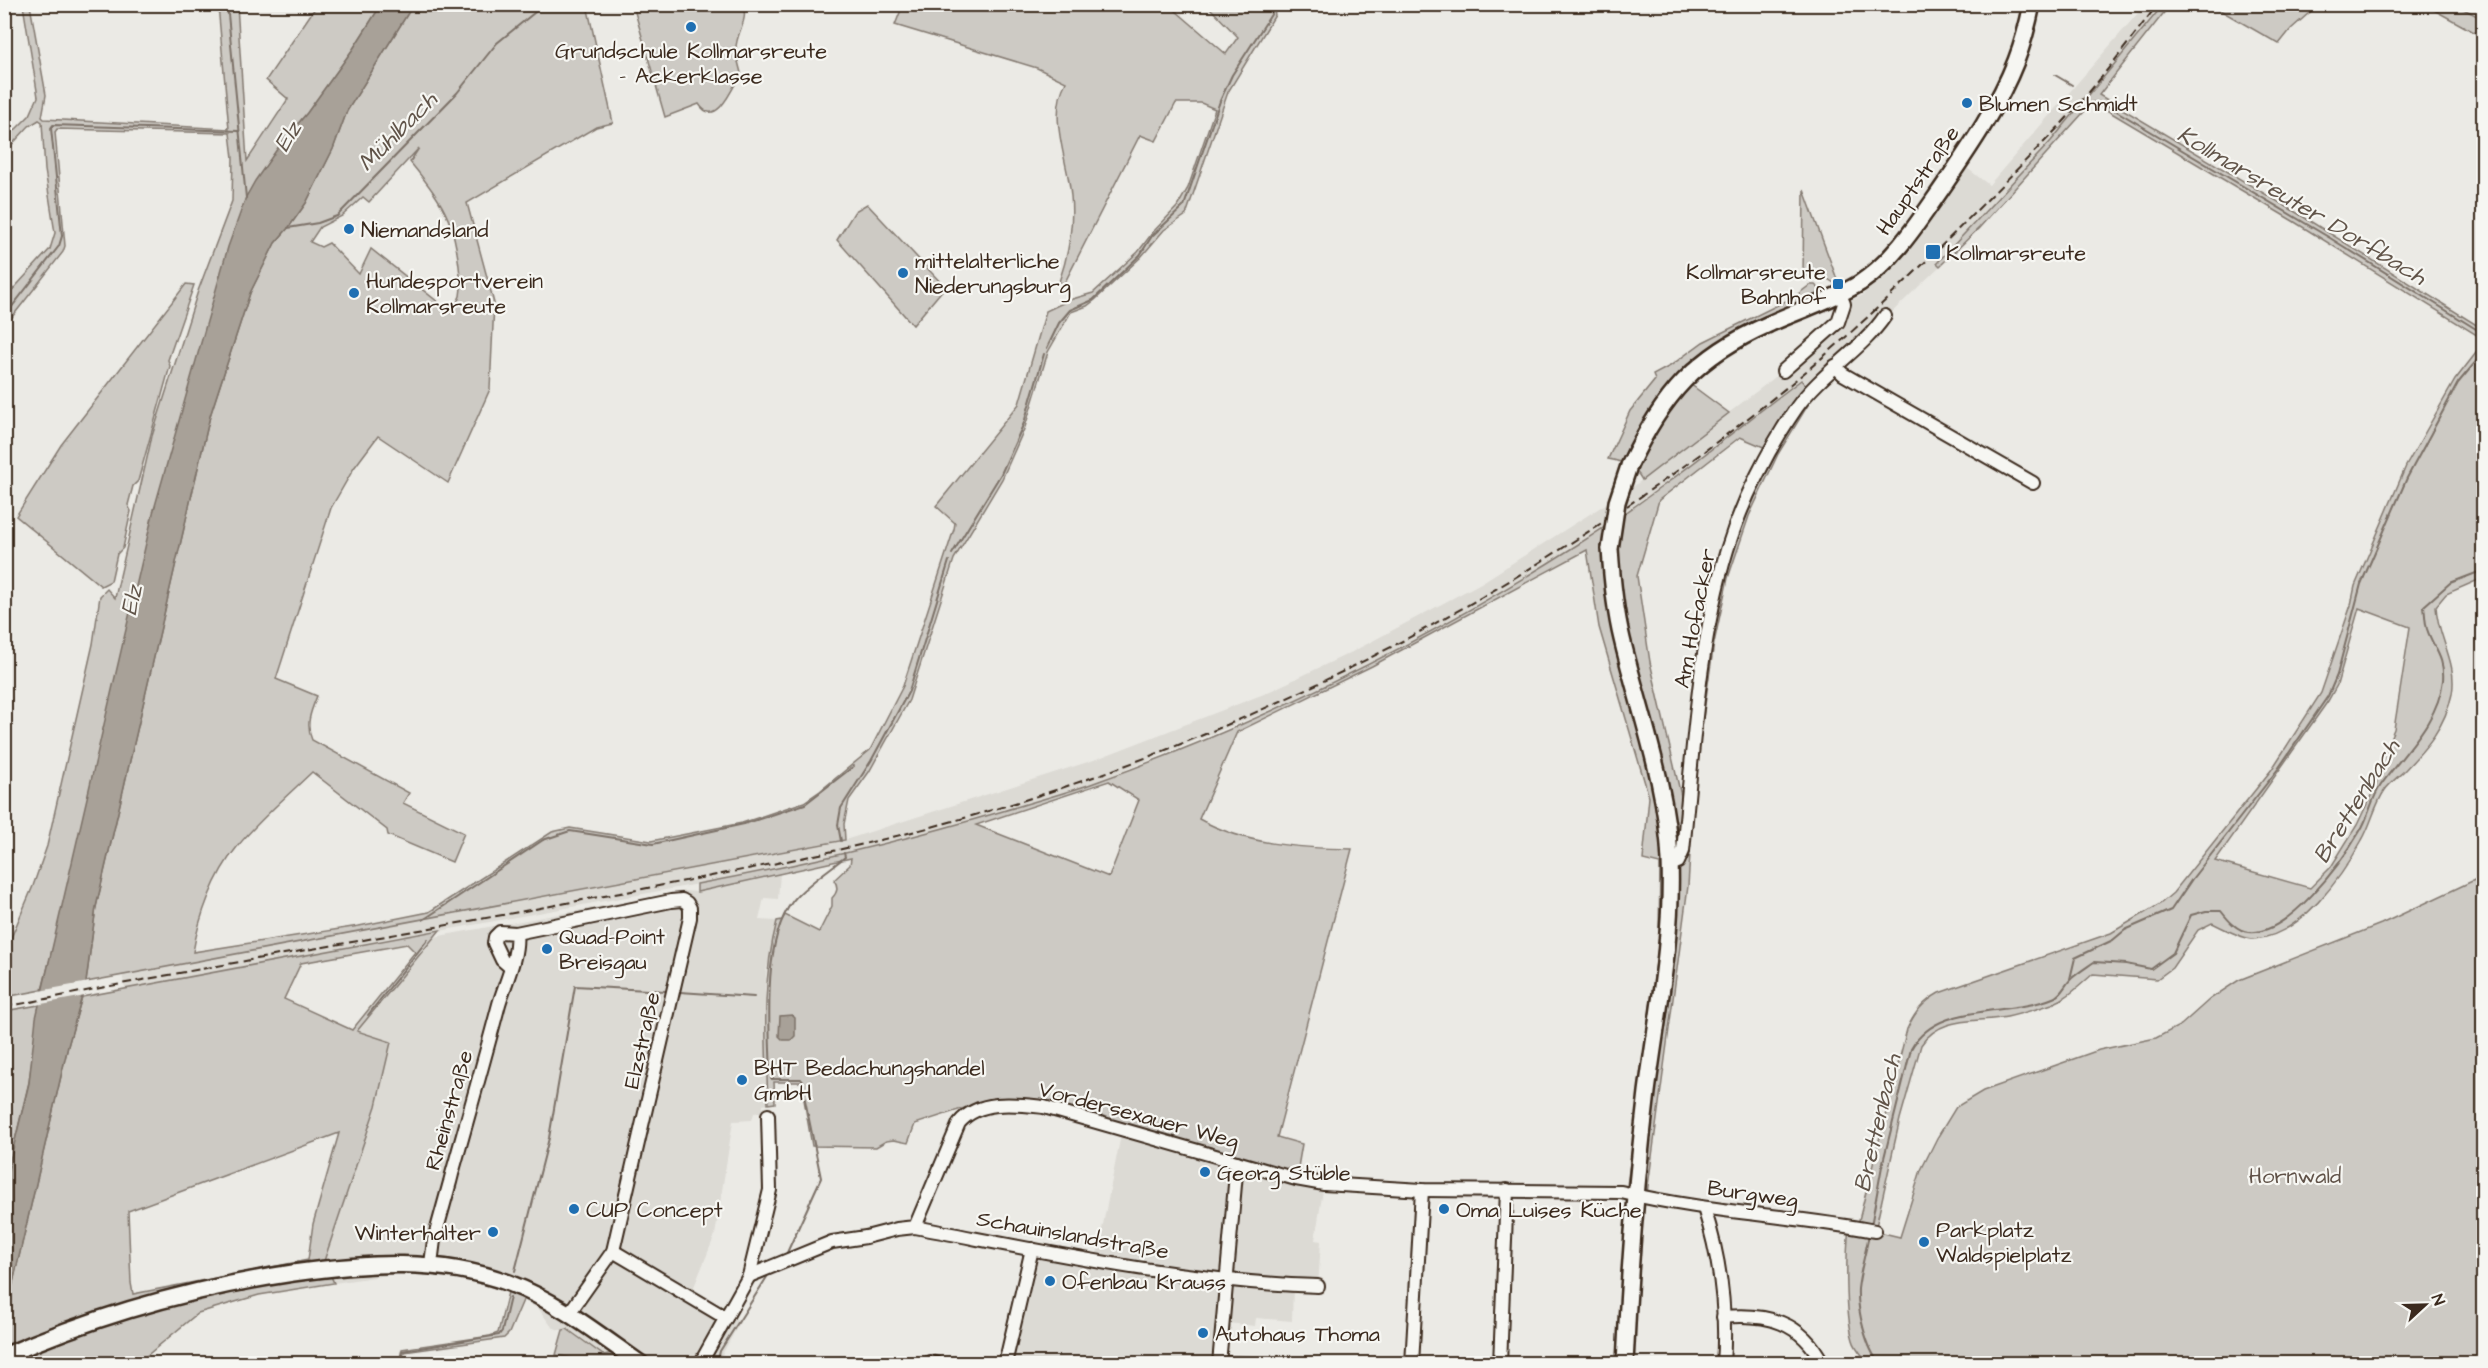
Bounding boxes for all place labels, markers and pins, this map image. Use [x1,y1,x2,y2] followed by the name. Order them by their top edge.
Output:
[684,20,698,34] marker: Grundschule Kollmarsreute - Ackerklasse
[555,36,827,92] place label: Grundschule Kollmarsreute - Ackerklasse
[1979,89,2138,120] place label: Blumen Schmidt
[1960,96,1974,110] marker: Blumen Schmidt
[361,215,489,246] place label: Niemandsland
[342,222,356,236] marker: Niemandsland
[1946,238,2086,269] place label: Kollmarsreute
[1924,243,1942,261] marker: Kollmarsreute
[915,246,1071,303] place label: mittelalterliche Niederungsburg
[1686,257,1827,313] place label: Kollmarsreute Bahnhof
[366,266,543,322] place label: Hundesportverein Kollmarsreute
[896,266,910,280] marker: mittelalterliche Niederungsburg
[1831,277,1845,291] marker: Kollmarsreute Bahnhof
[347,286,361,300] marker: Hundesportverein Kollmarsreute
[559,922,665,979] place label: Quad-Point Breisgau
[540,942,554,956] marker: Quad-Point Breisgau
[754,1053,985,1109] place label: BHT Bedachungshandel GmbH
[735,1073,749,1087] marker: BHT Bedachungshandel GmbH
[1217,1158,1351,1190] place label: Georg Stüble
[1198,1165,1212,1179] marker: Georg Stüble
[586,1195,723,1226] place label: CUP Concept
[1456,1195,1642,1226] place label: Oma Luises Küche
[567,1202,581,1216] marker: CUP Concept
[1437,1202,1451,1216] marker: Oma Luises Küche
[1936,1215,2071,1271] place label: Parkplatz Waldspielplatz
[355,1218,481,1249] place label: Winterhalter
[486,1225,500,1239] marker: Winterhalter
[1917,1235,1931,1249] marker: Parkplatz Waldspielplatz
[1062,1267,1226,1298] place label: Ofenbau Krauss
[1043,1274,1057,1288] marker: Ofenbau Krauss
[1215,1319,1380,1350] place label: Autohaus Thoma
[1196,1326,1210,1340] marker: Autohaus Thoma

